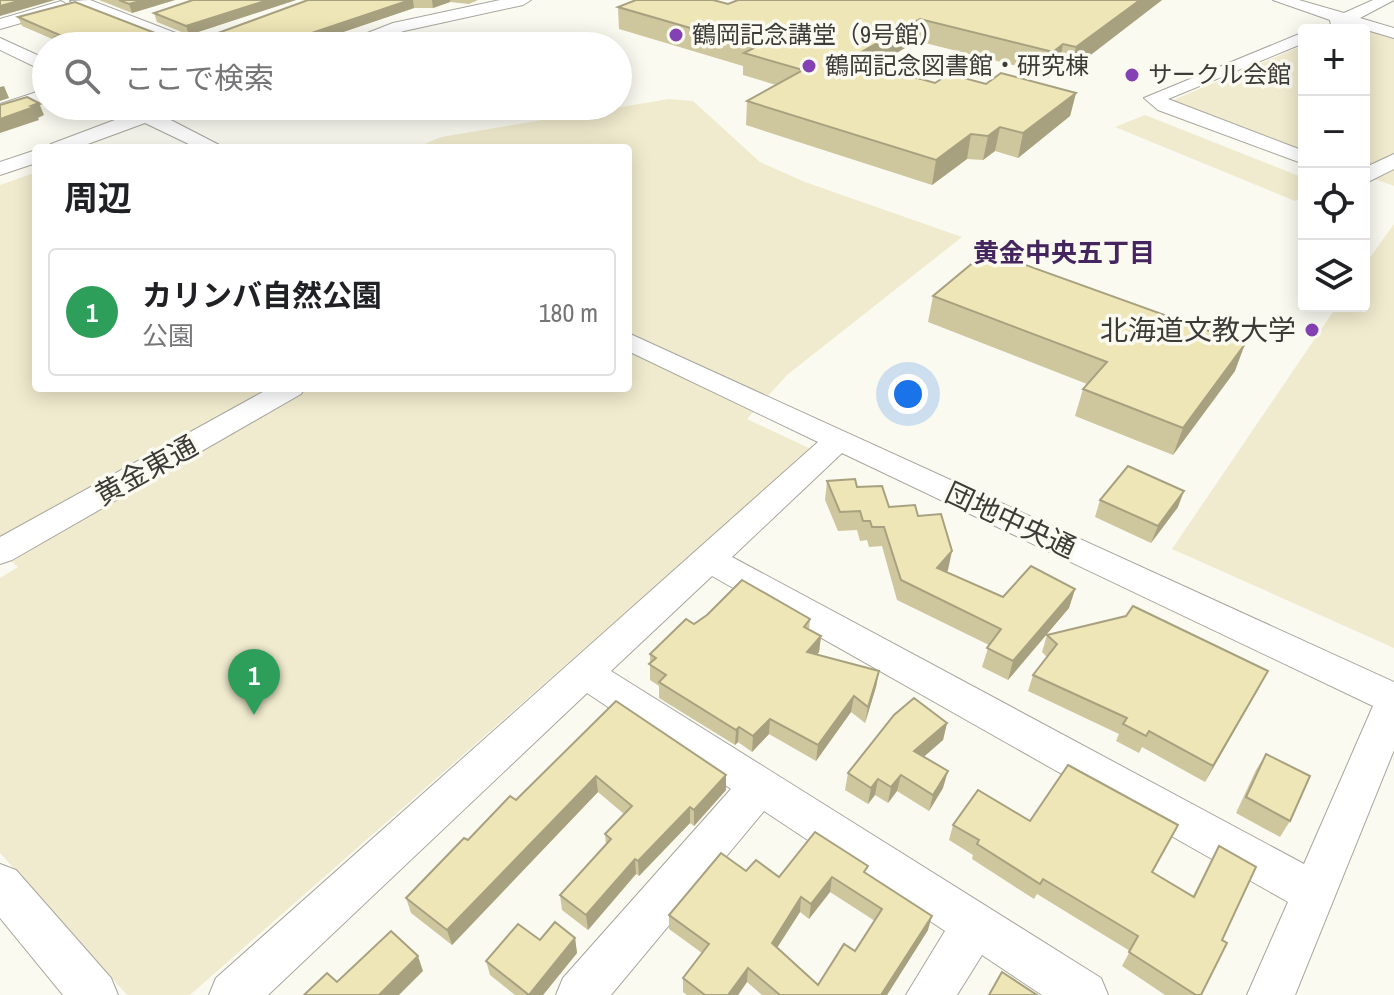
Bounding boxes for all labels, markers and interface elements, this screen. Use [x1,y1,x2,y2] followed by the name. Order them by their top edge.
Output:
[692,18,943,50] place label: 鶴岡記念講堂（9号館）
[1298,24,1370,312] map controls
[1298,24,1370,96] button: +
[667,26,685,44] marker: 鶴岡記念講堂（9号館）
[32,32,632,120] search box
[825,49,1089,81] place label: 鶴岡記念図書館・研究棟
[60,54,104,98] icon: search
[800,57,818,75] marker: 鶴岡記念図書館・研究棟
[124,58,274,98] text: ここで検索
[1148,58,1291,90] place label: サークル会館
[1123,66,1141,84] marker: サークル会館
[1298,96,1370,168] button: −
[1298,168,1370,240] button: locate
[64,175,132,221] text: 周辺
[973,235,1155,270] district label: 黄金中央五丁目
[1298,240,1370,312] button: layers
[142,275,382,315] text: カリンバ自然公園
[86,295,98,330] text: 1
[539,295,598,330] text: 180 m
[1100,311,1296,349] place label: 北海道文教大学
[142,318,194,353] text: 公園
[1303,321,1321,339] marker: 北海道文教大学
[888,374,928,414] your location
[88,426,204,514] street label: 黄金東通
[940,473,1082,567] street label: 団地中央通
[228,649,280,715] pin: 1

